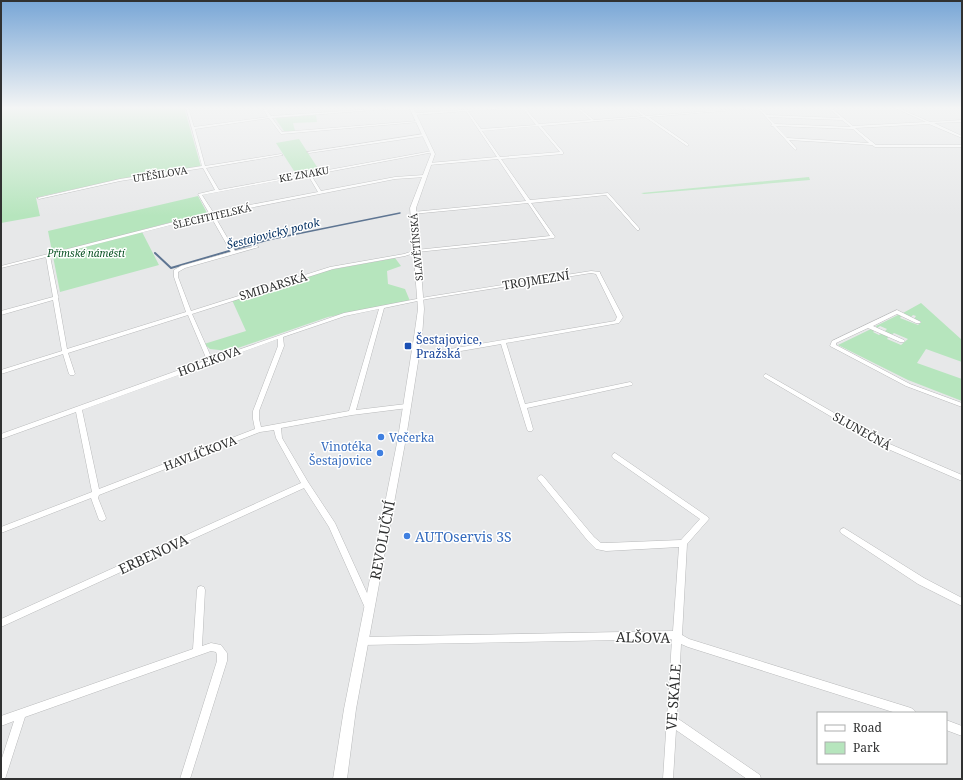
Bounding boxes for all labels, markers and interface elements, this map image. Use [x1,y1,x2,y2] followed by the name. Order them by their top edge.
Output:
[132,163,189,185] street label: UTĚŠILOVA
[278,163,331,185] street label: KE ZNAKU
[172,200,253,232] street label: ŠLECHTITELSKÁ
[406,212,426,281] street label: SLAVĚTÍNSKÁ
[225,214,322,252] water label: Šestajovický potok
[46,246,126,260] park label: Přímské náměstí
[501,266,571,294] street label: TROJMEZNÍ
[237,267,310,304] street label: SMIDARSKÁ
[416,331,482,362] place label: Šestajovice, Pražská
[403,341,413,351] marker: Šestajovice, Pražská
[175,342,243,380] street label: HOLEKOVA
[830,408,895,454] street label: SLUNEČNÁ
[389,429,435,446] place label: Večerka
[161,431,239,475] street label: HAVLÍČKOVA
[376,432,386,442] marker: Večerka
[309,438,372,469] place label: Vinotéka Šestajovice
[375,448,385,458] marker: Vinotéka Šestajovice
[365,499,399,581] street label: REVOLUČNÍ
[415,527,512,546] place label: AUTOservis 3S
[115,530,191,578] street label: ERBENOVA
[402,531,412,541] marker: AUTOservis 3S
[616,627,671,647] street label: ALŠOVA
[661,663,685,731] street label: VE SKÁLE
[817,712,947,764] legend
[853,719,883,736] text: Road
[853,739,881,756] text: Park

